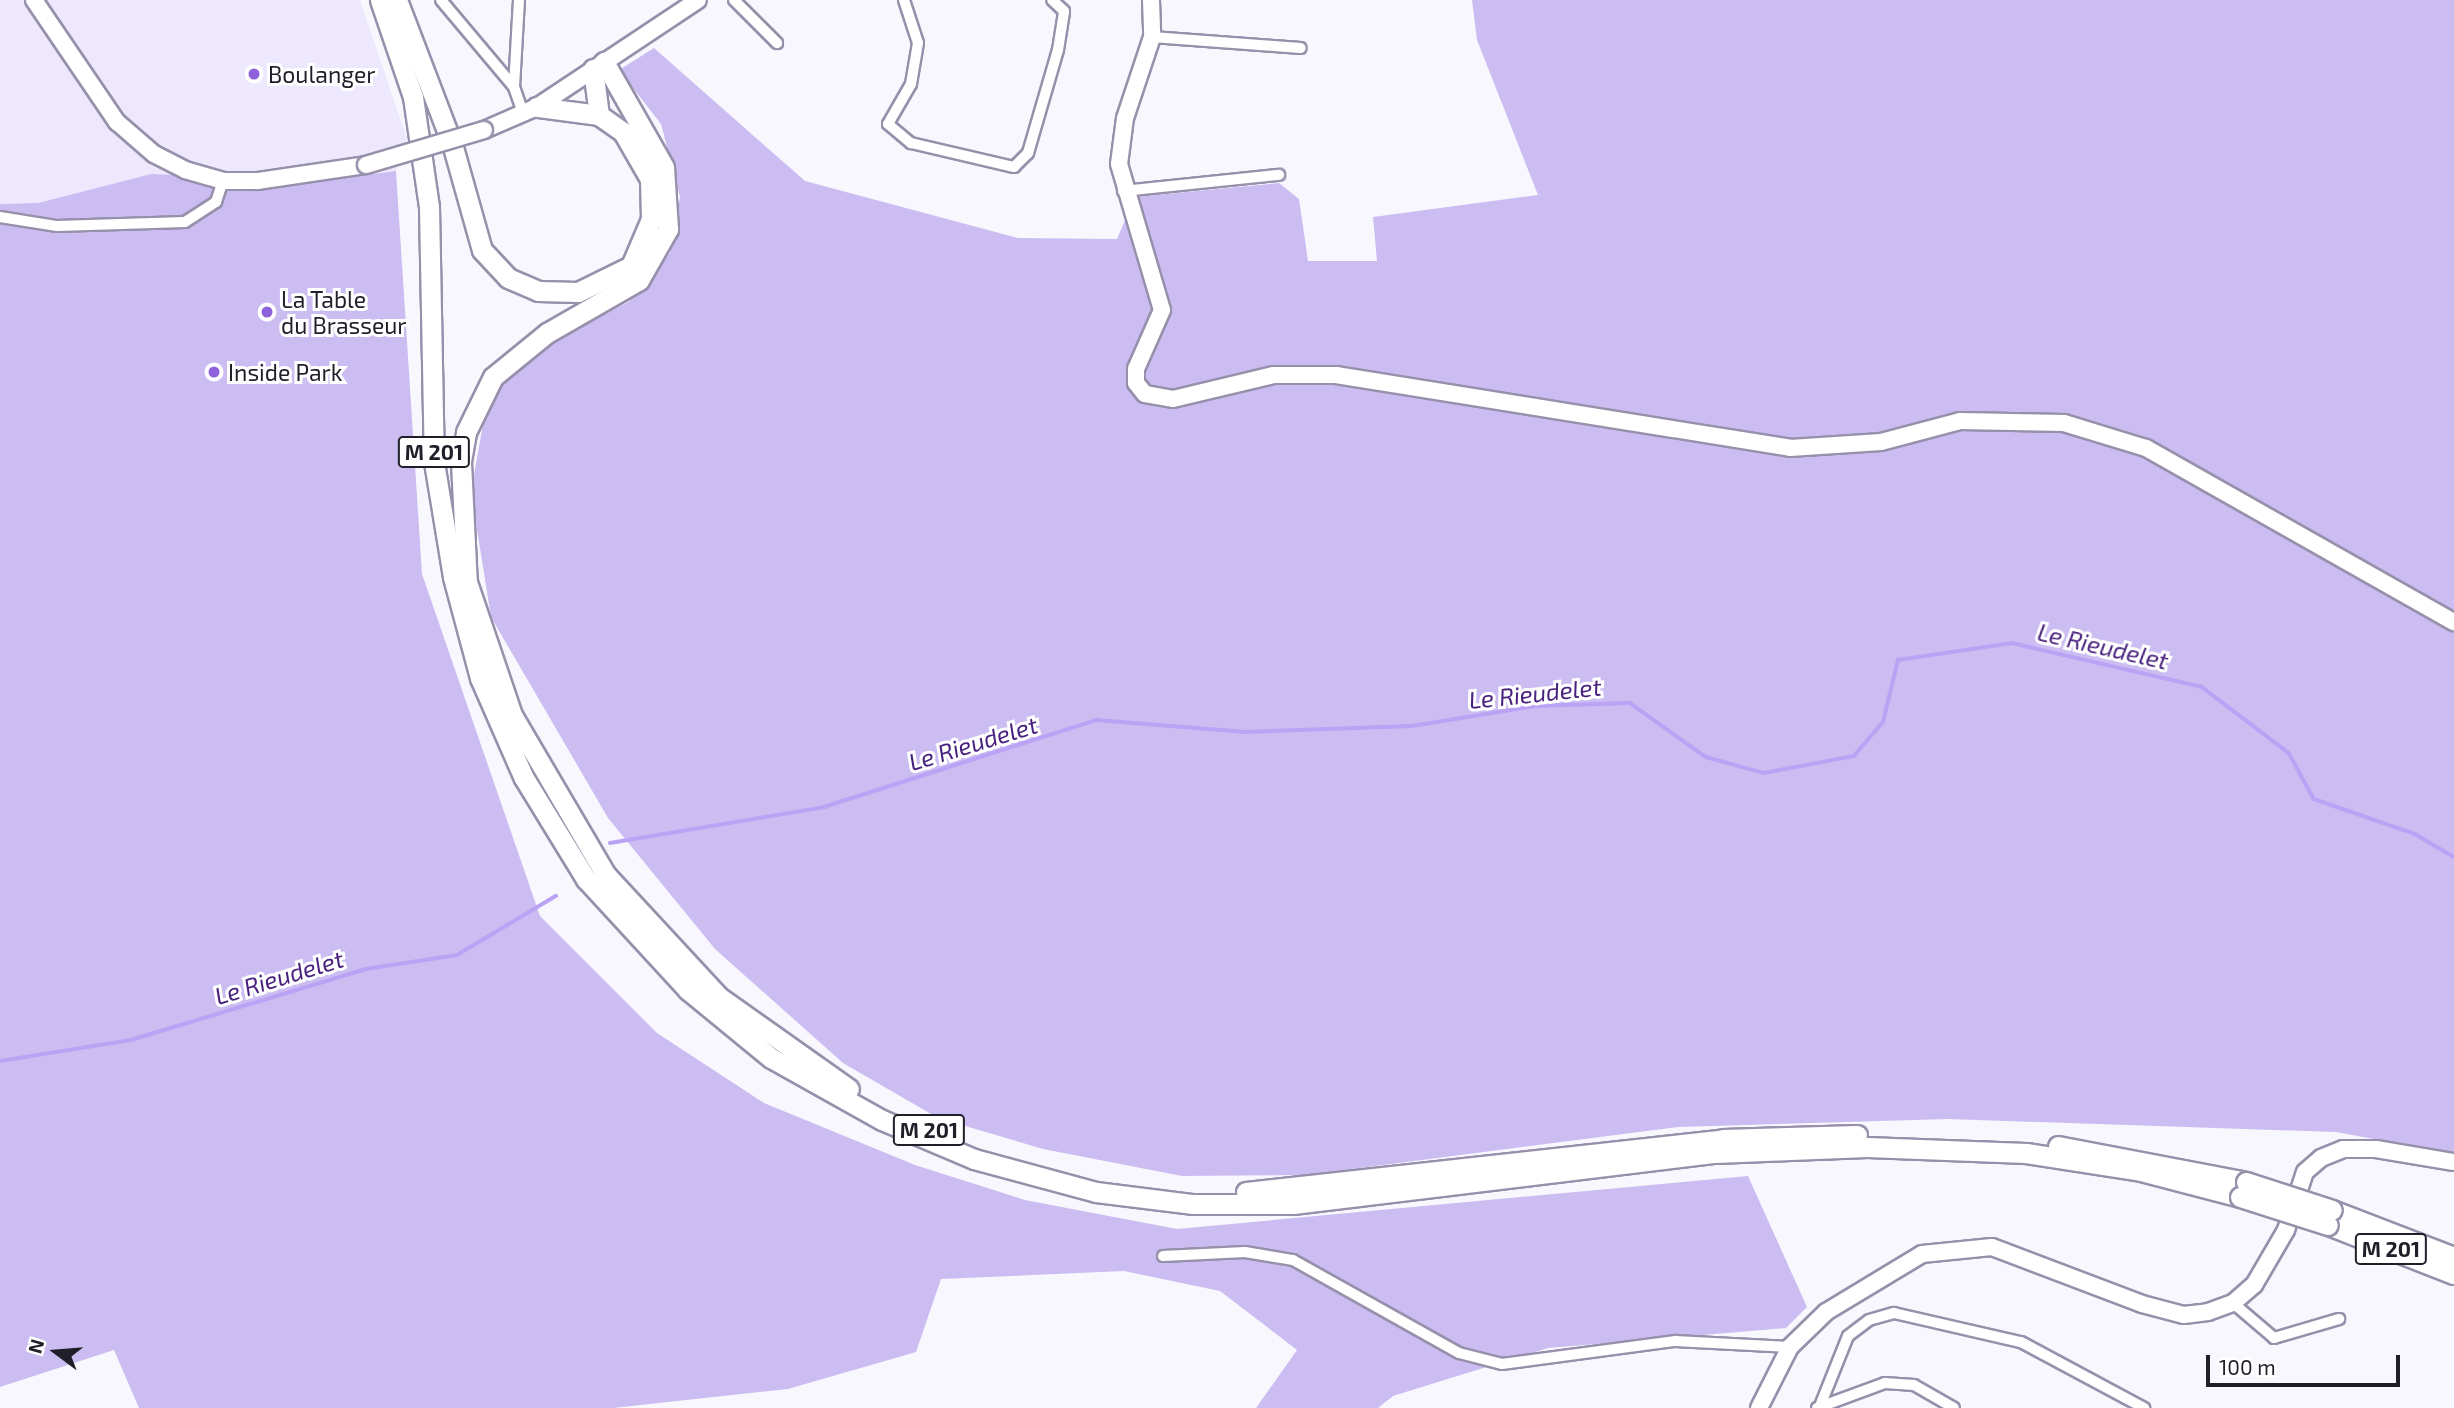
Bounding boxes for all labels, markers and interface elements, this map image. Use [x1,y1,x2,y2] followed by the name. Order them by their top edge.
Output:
[268,60,376,88] place label: Boulanger
[246,66,262,82] marker: Boulanger
[281,285,407,339] place label: La Table du Brasseur
[259,304,275,320] marker: La Table du Brasseur
[228,358,342,386] place label: Inside Park
[206,364,222,380] marker: Inside Park
[397,434,471,470] road number: M 201
[2035,617,2171,675] water label: Le Rieudelet
[1467,672,1603,714] water label: Le Rieudelet
[905,710,1041,776] water label: Le Rieudelet
[211,944,347,1010] water label: Le Rieudelet
[892,1112,966,1148] road number: M 201
[2354,1232,2428,1266] road number: M 201
[21,1317,91,1387] north arrow
[22,1336,48,1356] text: N
[2209,1342,2403,1386] scale bar
[2219,1354,2276,1379] text: 100 m

